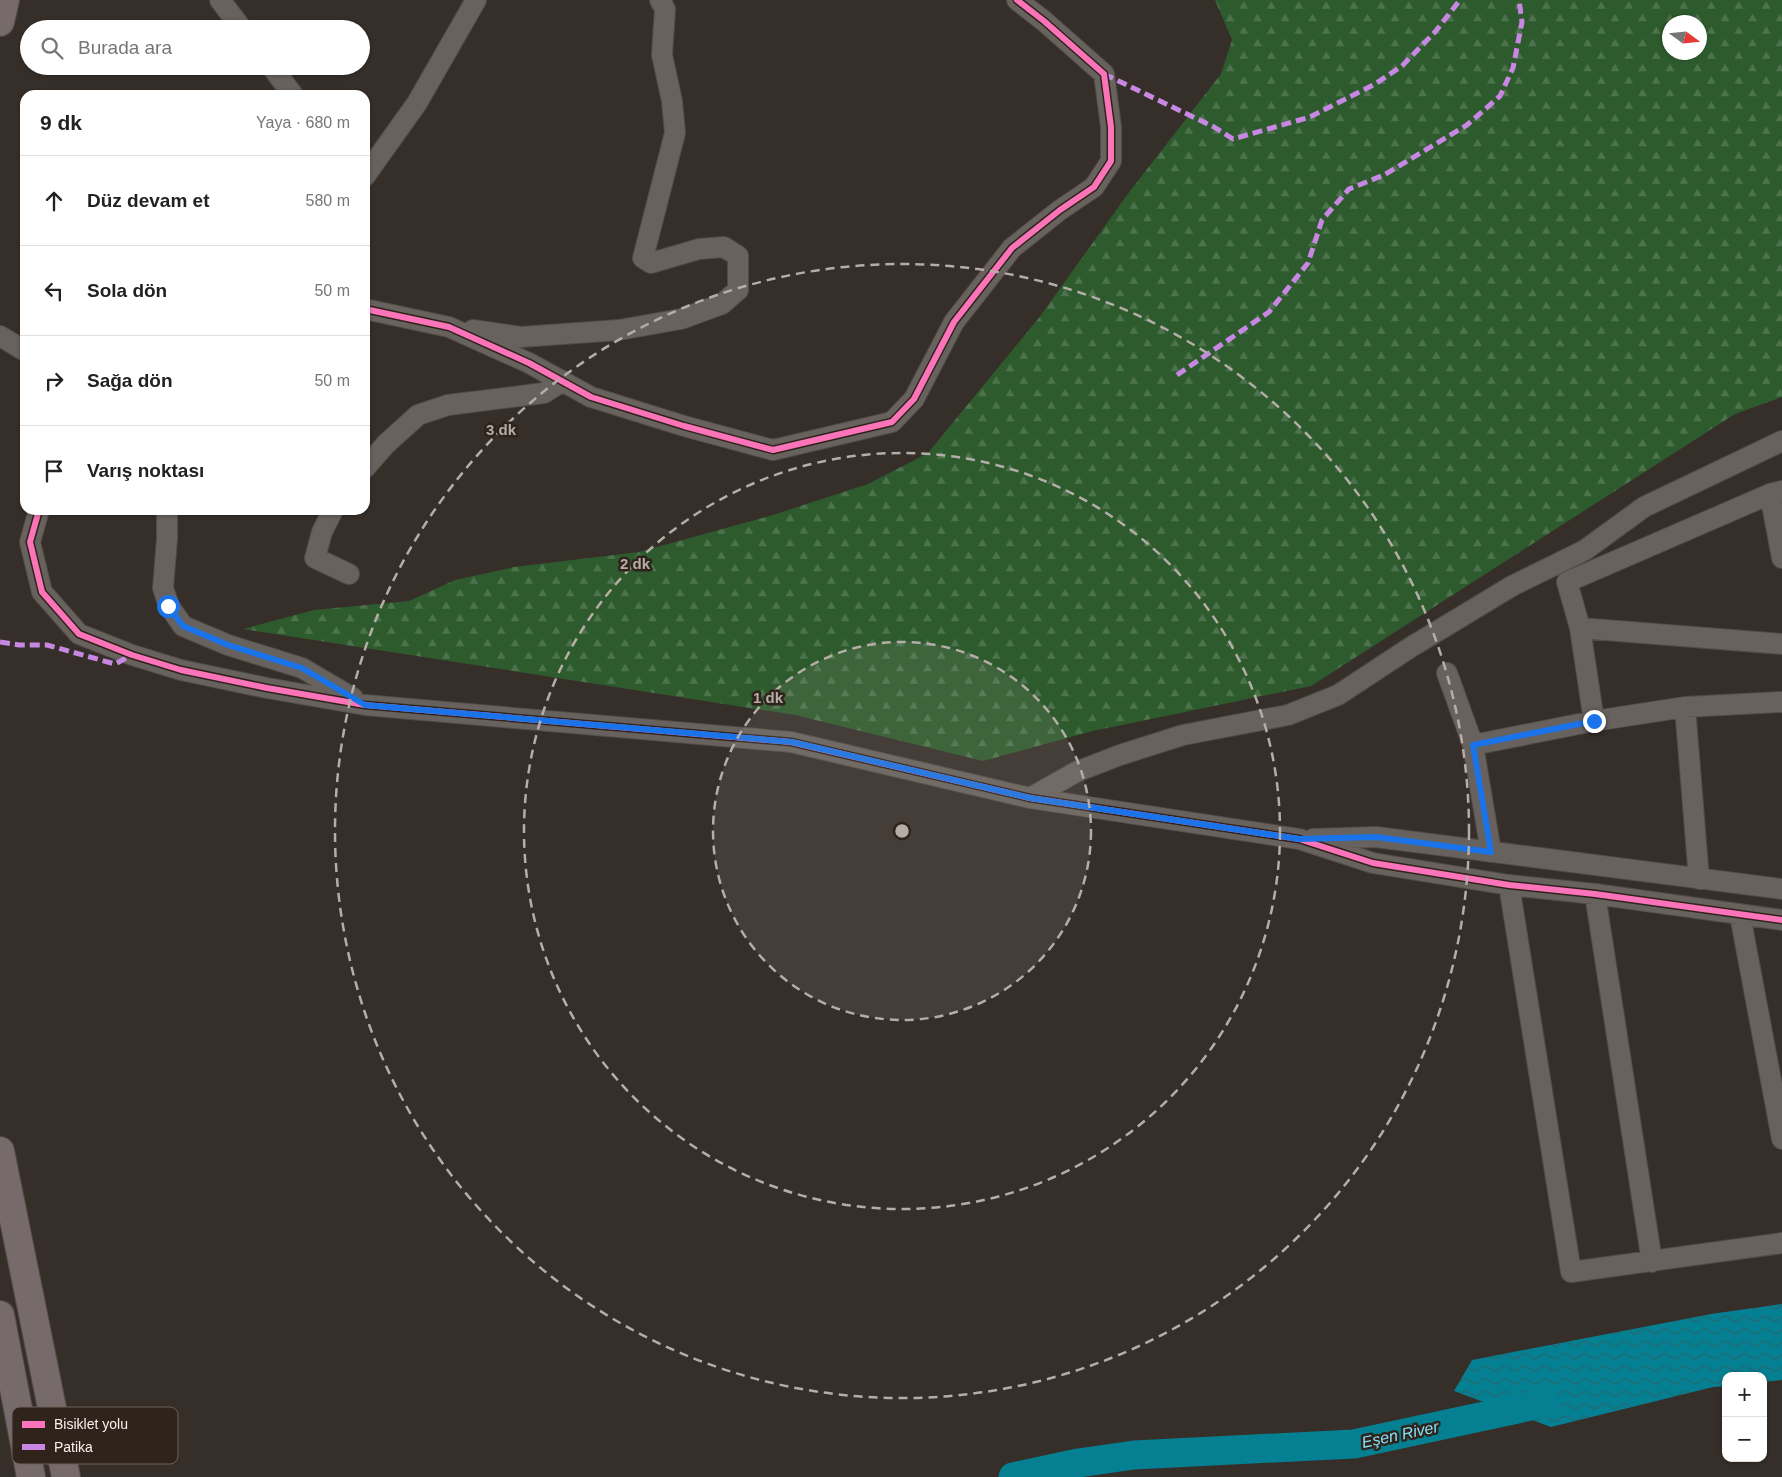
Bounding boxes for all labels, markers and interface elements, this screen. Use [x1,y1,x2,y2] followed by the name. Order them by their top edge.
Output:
[1662,15,1707,60] north arrow
[20,20,370,75] search box
[38,34,66,62] icon: search
[78,37,172,58] text: Burada ara
[40,111,82,134] text: 9 dk
[256,114,350,131] text: Yaya · 680 m
[40,187,68,215] icon: ahead
[87,190,209,211] text: Düz devam et
[306,192,350,209] text: 580 m
[40,277,68,305] icon: left
[87,280,167,301] text: Sola dön
[314,282,350,299] text: 50 m
[40,367,68,395] icon: right
[87,370,173,391] text: Sağa dön
[314,372,350,389] text: 50 m
[486,421,517,438] text: 3 dk
[40,457,68,485] icon: arrive
[87,460,204,481] text: Varış noktası
[620,555,651,572] text: 2 dk
[157,595,180,618] route start
[753,689,784,706] text: 1 dk
[1583,710,1606,733] route end
[893,822,911,840] centre of rings
[1722,1372,1767,1462] map controls
[1722,1372,1767,1417] button: +
[12,1407,178,1464] legend
[54,1416,128,1432] text: Bisiklet yolu
[1722,1417,1767,1462] button: −
[1360,1418,1441,1451] water label: Eşen River
[54,1439,93,1455] text: Patika

